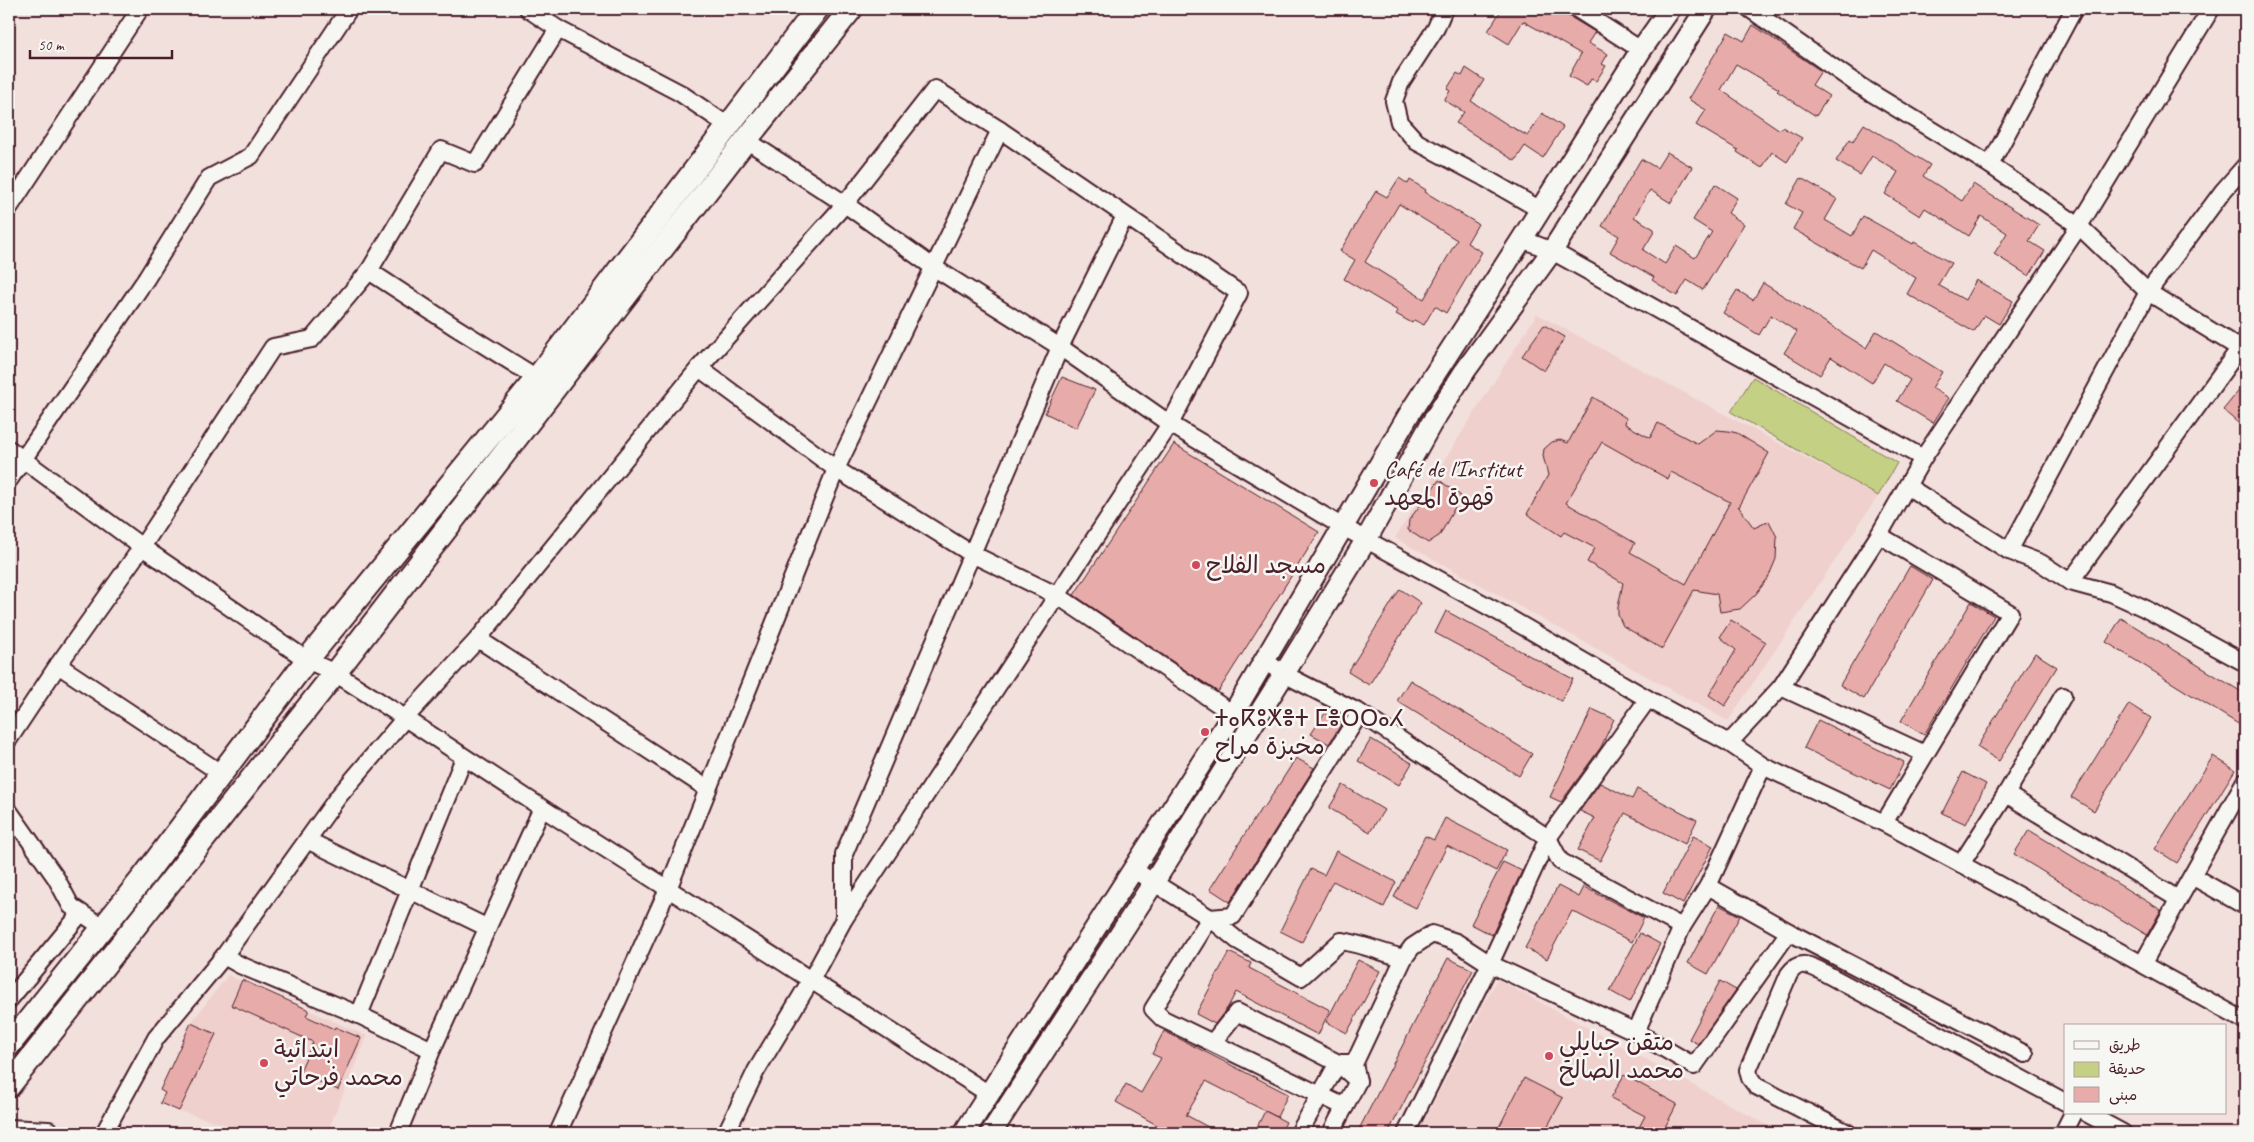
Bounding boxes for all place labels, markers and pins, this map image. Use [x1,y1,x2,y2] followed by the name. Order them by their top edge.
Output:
[1384,454,1524,513] place label: Café de l'Institut قهوة المعهد
[1368,477,1380,489] marker: Café de l'Institut قهوة المعهد
[1206,550,1326,581] place label: مسجد الفلاح
[1190,559,1202,571] marker: مسجد الفلاح
[1215,703,1404,762] place label: ⵜⴰⴽⵓⵅⴻⵜ ⵎⴻⵔⵔⴰⵃ مخبزة مراح
[1199,726,1211,738] marker: ⵜⴰⴽⵓⵅⴻⵜ ⵎⴻⵔⵔⴰⵃ مخبزة مراح
[1559,1027,1684,1086] place label: متقن جبايلي محمد الصالح
[274,1034,403,1098] place label: ابتدائية محمد فرحاتي
[1543,1050,1555,1062] marker: متقن جبايلي محمد الصالح
[258,1057,270,1069] marker: ابتدائية محمد فرحاتي

